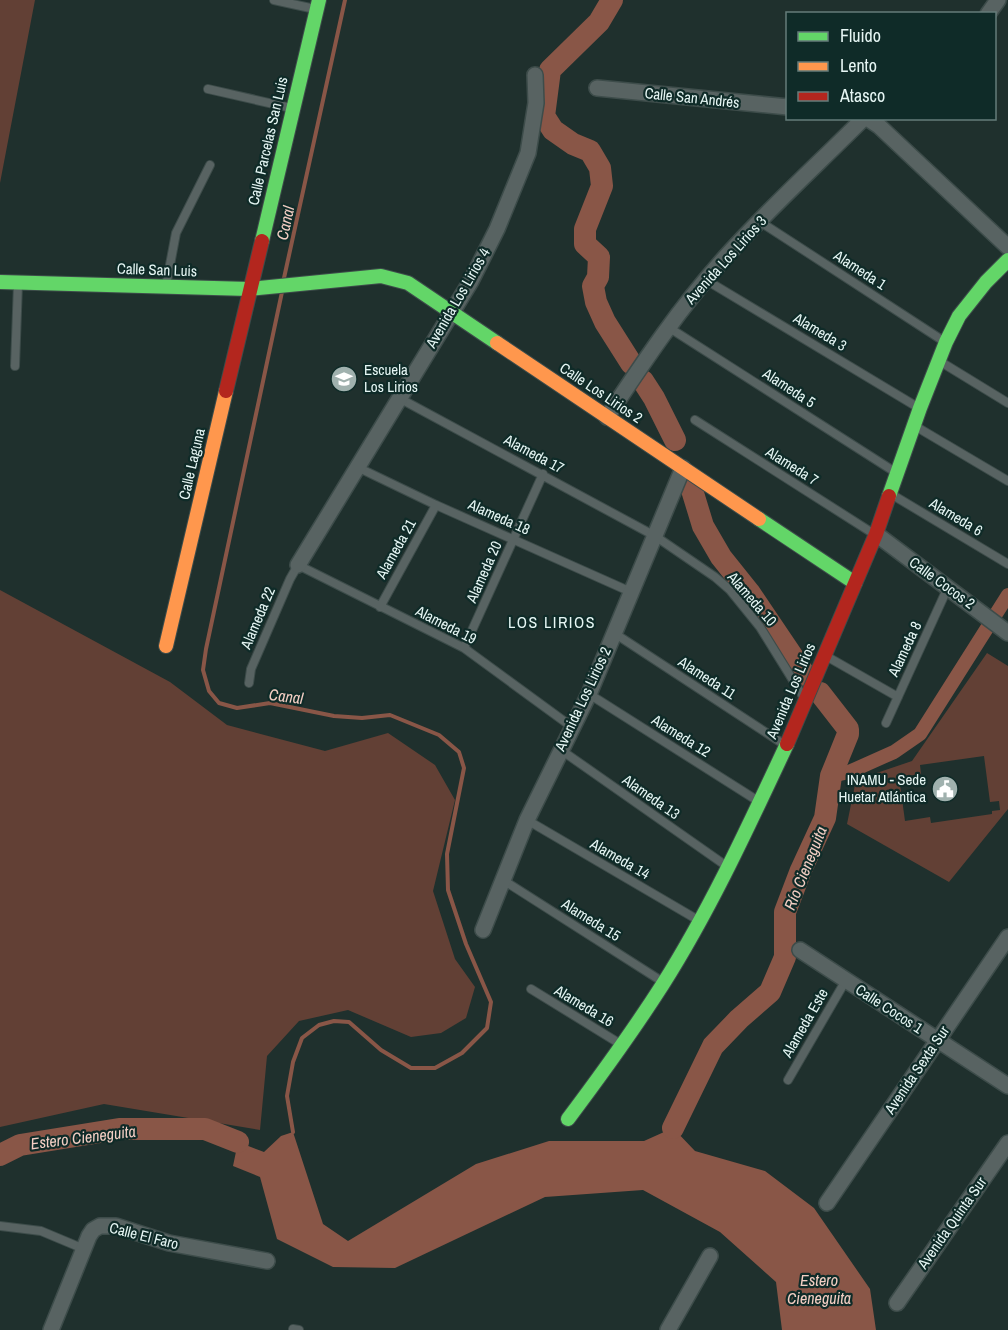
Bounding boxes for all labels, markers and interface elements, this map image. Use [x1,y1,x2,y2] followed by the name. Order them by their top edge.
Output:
[786,12,996,120] legend
[840,23,881,48] text: Fluido
[840,53,877,78] text: Lento
[243,75,293,207] street label: Calle Parcelas San Luis
[644,82,740,113] street label: Calle San Andrés
[839,83,885,108] text: Atasco
[271,203,300,242] water label: Canal
[679,211,771,309] street label: Avenida Los Lirios 3
[420,244,495,353] street label: Avenida Los Lirios 4
[829,244,891,294] street label: Alameda 1
[117,258,197,281] street label: Calle San Luis
[789,307,851,356] street label: Alameda 3
[556,357,647,428] street label: Calle Los Lirios 2
[364,359,418,397] place label: Escuela Los Lirios
[758,362,820,412] street label: Alameda 5
[329,364,359,394] school or university icon: Escuela Los Lirios
[173,426,210,502] street label: Calle Laguna
[499,428,568,478] street label: Alameda 17
[761,441,823,490] street label: Alameda 7
[925,492,987,541] street label: Alameda 6
[464,493,534,540] street label: Alameda 18
[370,515,421,583] street label: Alameda 21
[460,537,507,607] street label: Alameda 20
[905,552,980,614] street label: Calle Cocos 2
[722,566,782,630] street label: Alameda 10
[235,583,280,653] street label: Alameda 22
[411,600,480,649] street label: Alameda 19
[508,611,596,633] district label: LOS LIRIOS
[882,618,927,681] street label: Alameda 8
[760,640,820,743] street label: Avenida Los Lirios
[549,643,616,755] street label: Avenida Los Lirios 2
[674,651,740,704] street label: Alameda 11
[268,683,305,709] water label: Canal
[647,709,715,762] street label: Alameda 12
[618,769,684,824] street label: Alameda 13
[838,769,926,807] place label: INAMU - Sede Huetar Atlántica
[930,774,960,804] public building icon: INAMU - Sede Huetar Atlántica
[778,823,832,913] water label: Río Cieneguita
[586,833,654,884] street label: Alameda 14
[557,893,625,946] street label: Alameda 15
[550,979,618,1032] street label: Alameda 16
[851,979,927,1038] street label: Calle Cocos 1
[776,984,833,1062] street label: Alameda Este
[879,1021,954,1119] street label: Avenida Sexta Sur
[29,1120,137,1154] water label: Estero Cieneguita
[911,1173,991,1274] street label: Avenida Quinta Sur
[107,1217,181,1254] street label: Calle El Faro
[787,1269,851,1309] water label: Estero Cieneguita

